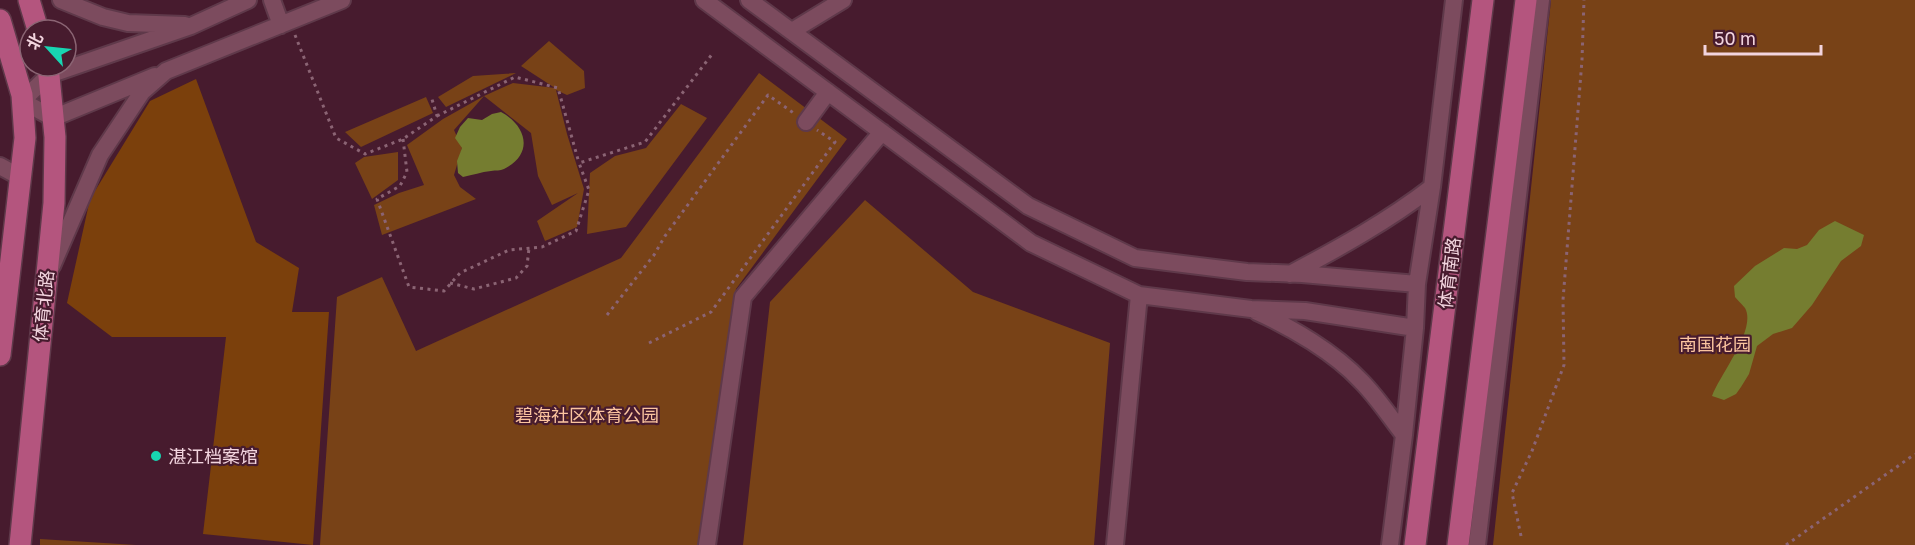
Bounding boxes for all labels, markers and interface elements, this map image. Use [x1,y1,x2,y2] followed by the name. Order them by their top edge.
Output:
[18,18,78,78] north arrow
[1705,18,1820,56] scale bar
[1714,27,1756,49] text: 50 m
[22,30,47,53] text: 北
[1434,236,1464,310] street label: 体育南路
[28,269,58,343] street label: 体育北路
[1679,333,1751,355] park label: 南国花园
[515,404,659,426] park label: 碧海社区体育公园
[168,445,258,467] place label: 湛江档案馆
[149,449,163,463] marker: 湛江档案馆

